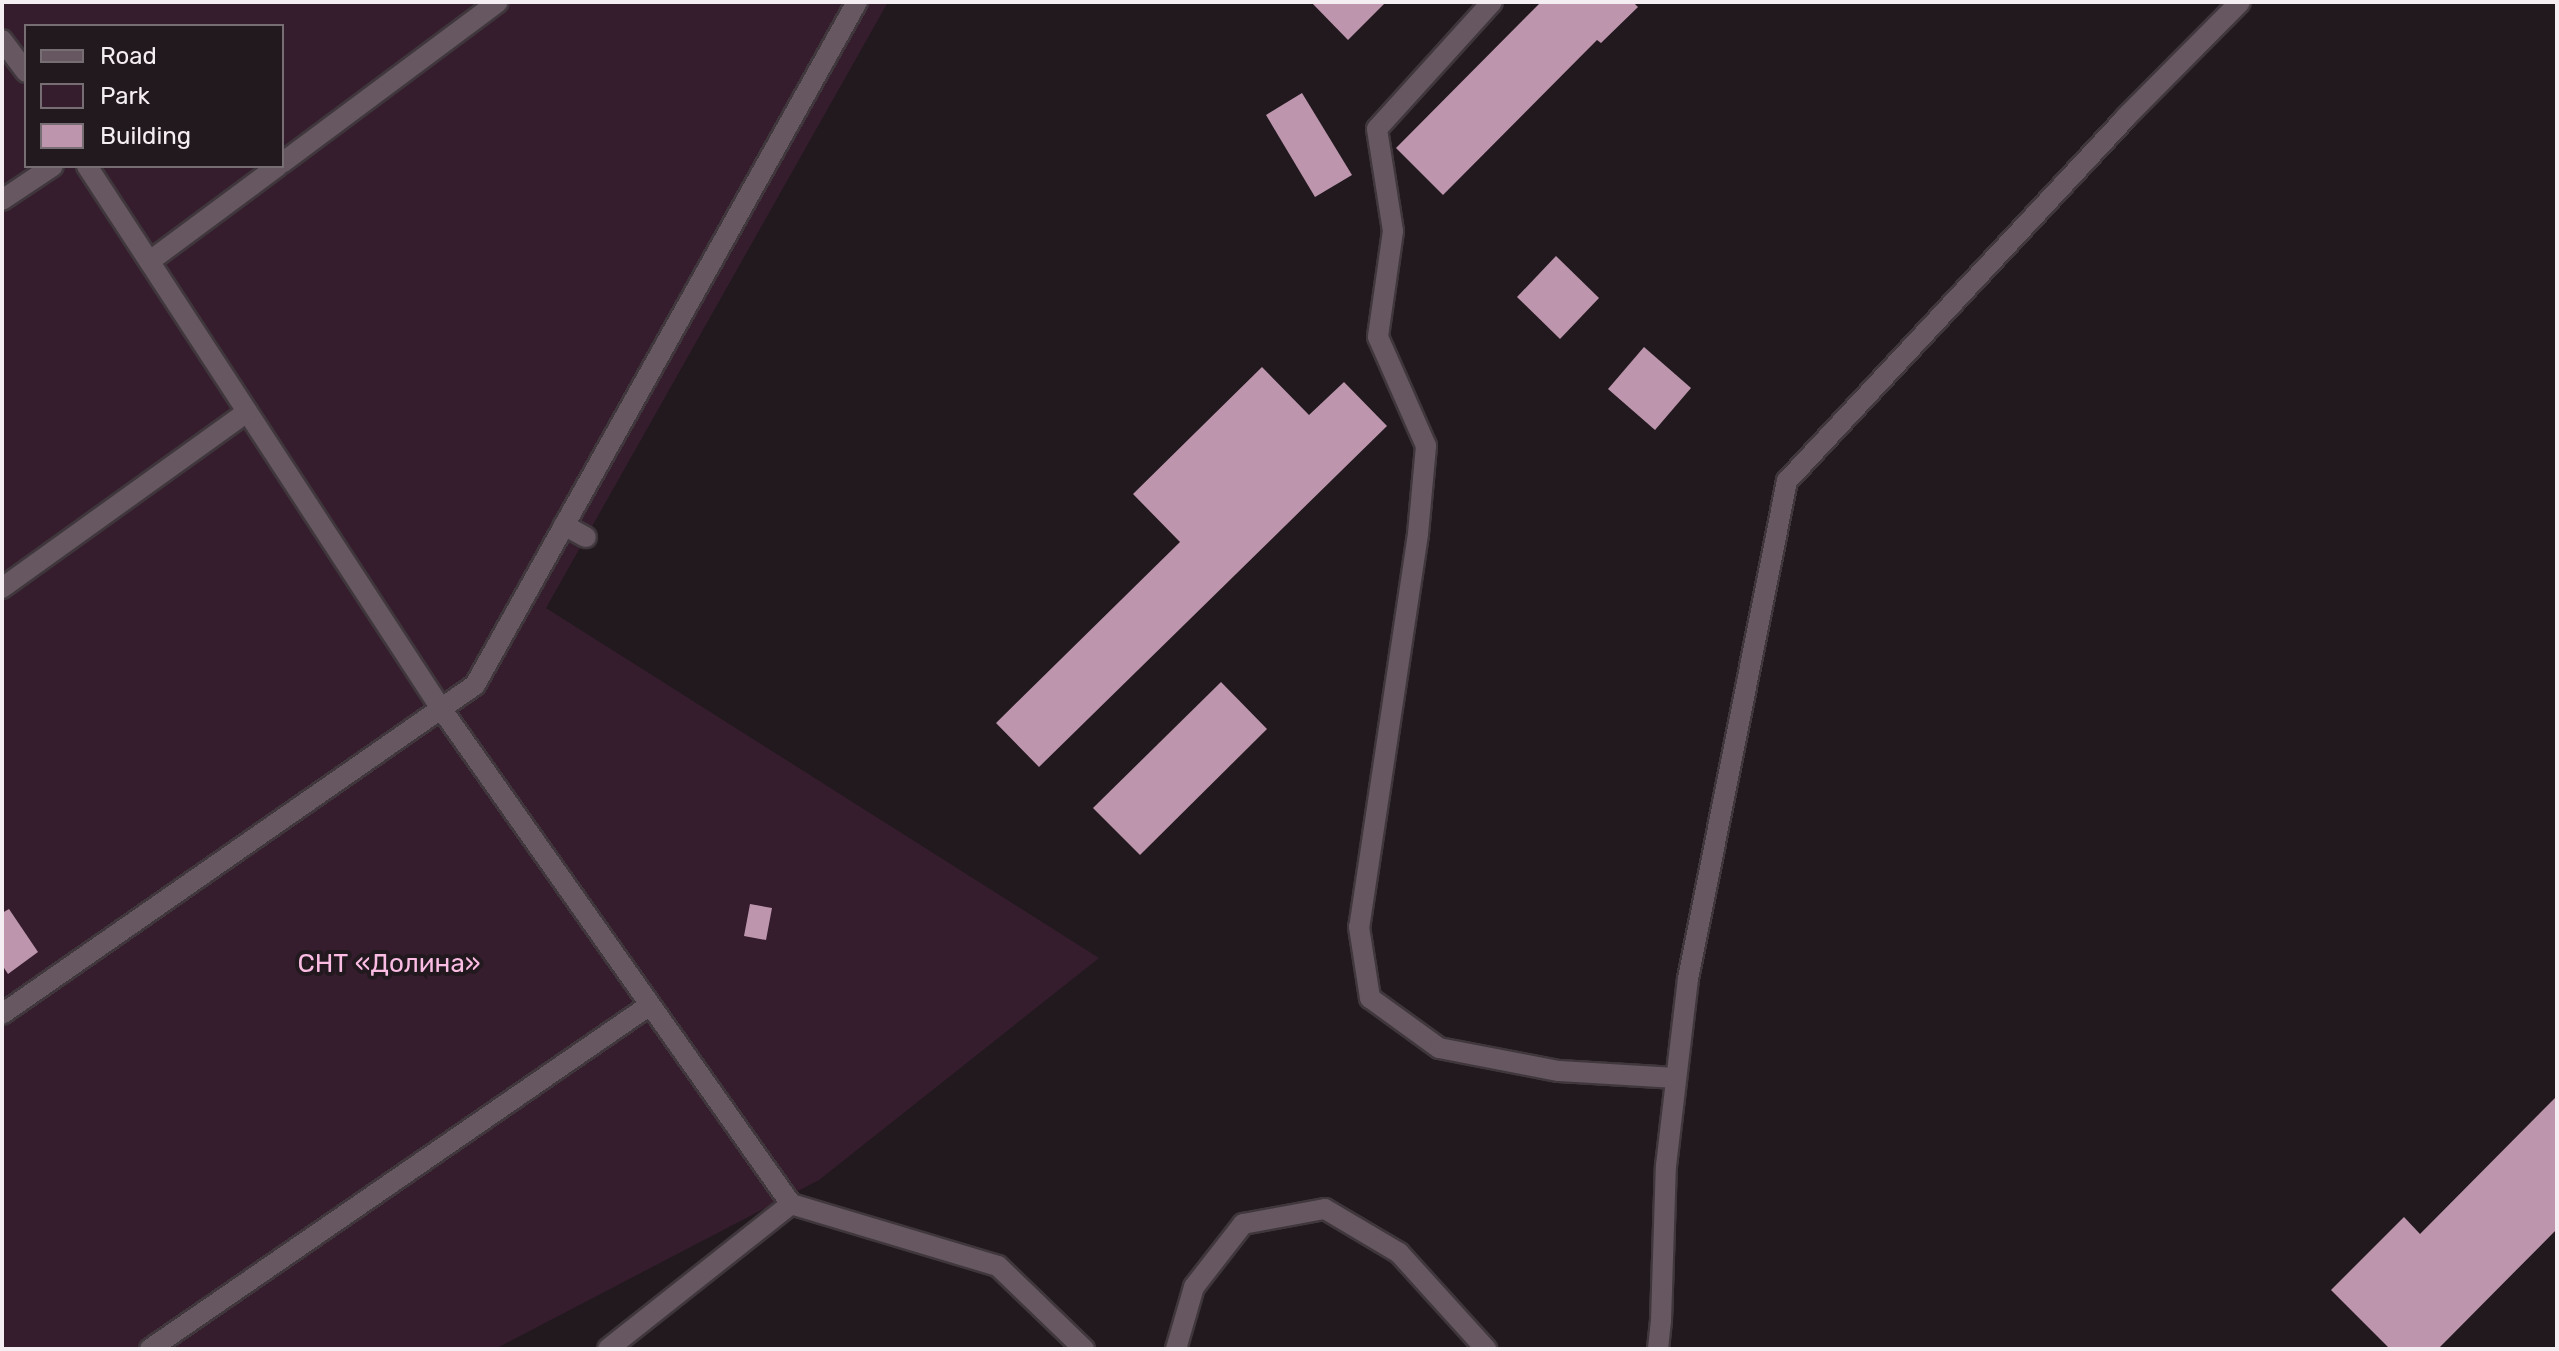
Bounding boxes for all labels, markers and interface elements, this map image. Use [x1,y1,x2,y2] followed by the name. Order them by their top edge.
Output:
[24,24,284,168] legend
[100,42,157,70] text: Road
[100,82,150,110] text: Park
[100,122,191,150] text: Building
[297,948,481,980] park label: СНТ «Долина»

